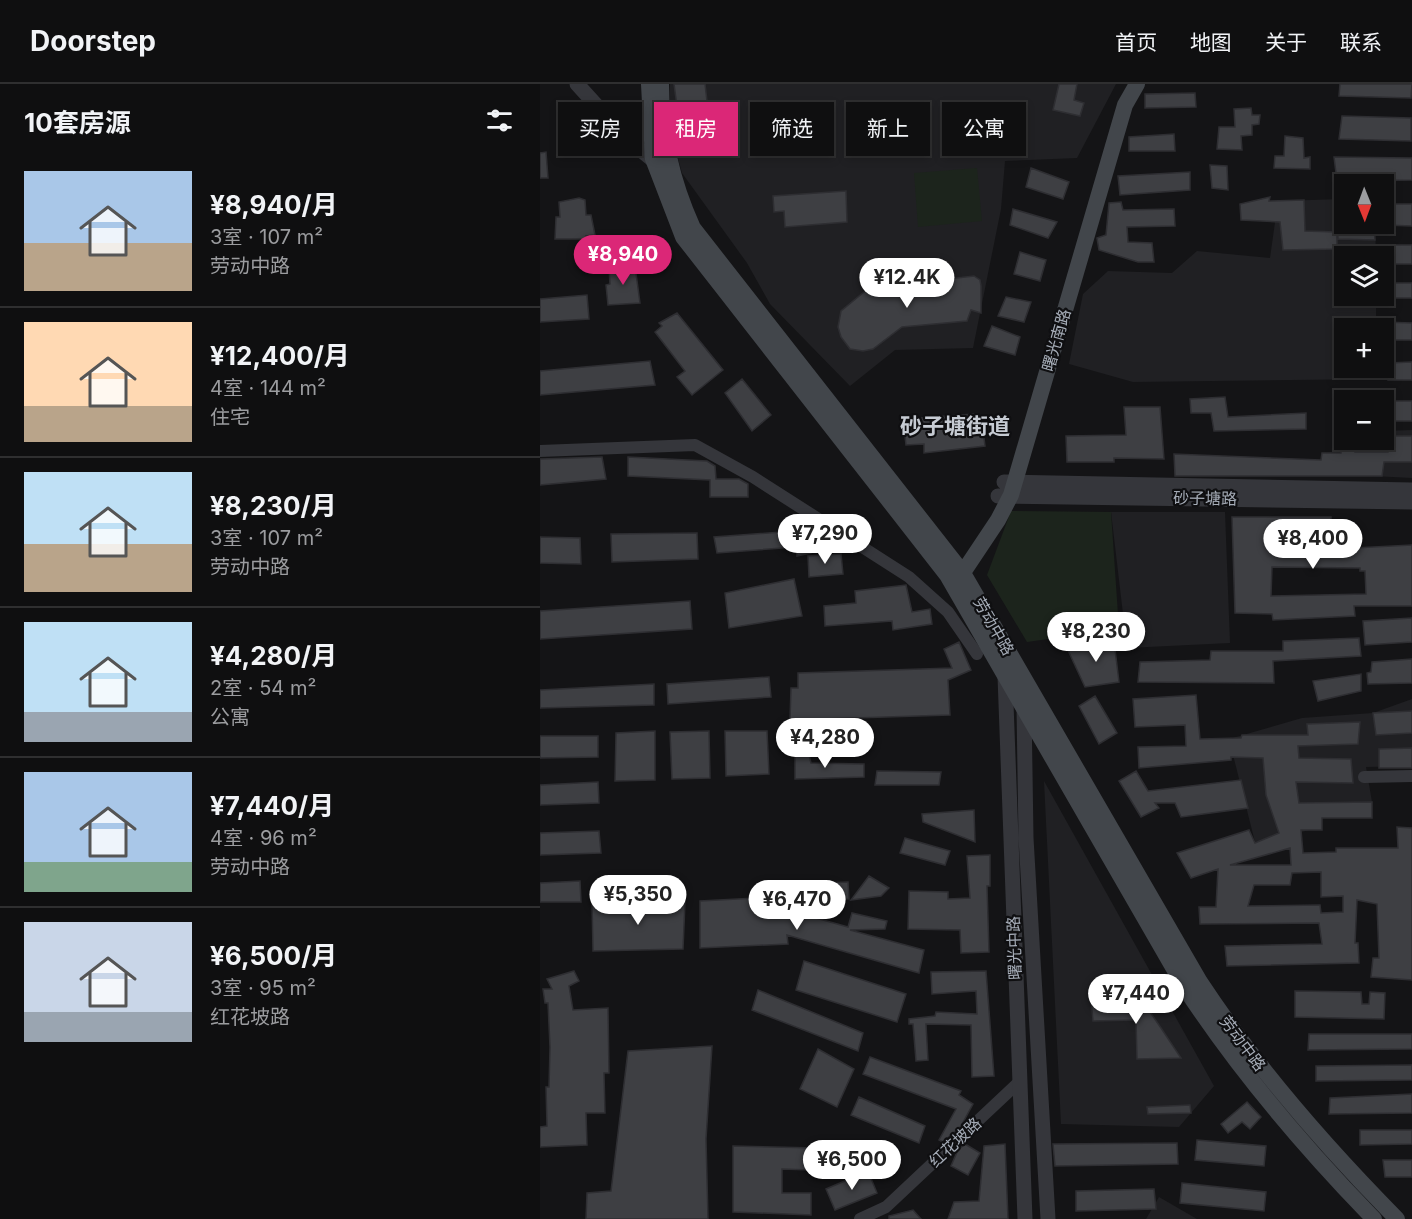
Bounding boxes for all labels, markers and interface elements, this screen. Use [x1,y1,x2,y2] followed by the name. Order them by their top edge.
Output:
[30,24,156,58] text: Doorstep
[1115,30,1157,55] text: 首页
[1190,30,1232,55] text: 地图
[1265,30,1307,55] text: 关于
[1340,30,1382,55] text: 联系
[558,102,642,156] chip: 买房
[654,102,738,156] chip: 租房
[750,102,834,156] chip: 筛选
[846,102,930,156] chip: 新上
[942,102,1026,156] chip: 公寓
[483,104,516,137] icon: filters
[24,107,131,138] text: 10套房源
[1334,174,1394,234] north arrow
[1334,174,1394,450] map controls
[210,189,338,220] text: ¥8,940/月
[72,195,144,267] icon: home
[210,225,323,249] text: 3室 · 107 m²
[574,235,672,286] pin: ¥8,940
[588,242,658,266] text: ¥8,940
[1334,246,1394,306] button: layers
[210,254,290,278] text: 劳动中路
[858,258,956,309] pin: ¥12.4K
[873,265,941,289] text: ¥12.4K
[1038,306,1074,374] street label: 曙光南路
[1334,318,1394,378] button: +
[210,340,350,371] text: ¥12,400/月
[72,346,144,418] icon: home
[210,376,326,400] text: 4室 · 144 m²
[1334,390,1394,450] button: −
[210,405,250,429] text: 住宅
[900,413,1010,439] district label: 砂子塘街道
[1173,487,1237,509] street label: 砂子塘路
[210,490,337,521] text: ¥8,230/月
[72,496,144,568] icon: home
[776,514,874,565] pin: ¥7,290
[1264,519,1362,570] pin: ¥8,400
[792,521,858,545] text: ¥7,290
[210,526,323,550] text: 3室 · 107 m²
[1277,526,1349,550] text: ¥8,400
[210,555,290,579] text: 劳动中路
[969,593,1019,659] street label: 劳动中路
[1047,612,1145,663] pin: ¥8,230
[1061,619,1131,643] text: ¥8,230
[210,640,337,671] text: ¥4,280/月
[72,646,144,718] icon: home
[210,676,316,700] text: 2室 · 54 m²
[210,705,250,729] text: 公寓
[776,718,874,769] pin: ¥4,280
[790,725,860,749] text: ¥4,280
[210,790,334,821] text: ¥7,440/月
[72,796,144,868] icon: home
[210,826,317,850] text: 4室 · 96 m²
[210,855,290,879] text: 劳动中路
[589,875,687,926] pin: ¥5,350
[748,880,846,931] pin: ¥6,470
[603,882,673,906] text: ¥5,350
[763,887,831,911] text: ¥6,470
[1003,916,1025,980] street label: 曙光中路
[210,940,337,971] text: ¥6,500/月
[72,946,144,1018] icon: home
[1087,974,1185,1025] pin: ¥7,440
[210,976,316,1000] text: 3室 · 95 m²
[1102,981,1170,1005] text: ¥7,440
[210,1005,290,1029] text: 红花坡路
[1216,1011,1270,1075] street label: 劳动中路
[925,1113,985,1171] street label: 红花坡路
[803,1140,901,1191] pin: ¥6,500
[817,1147,887,1171] text: ¥6,500

